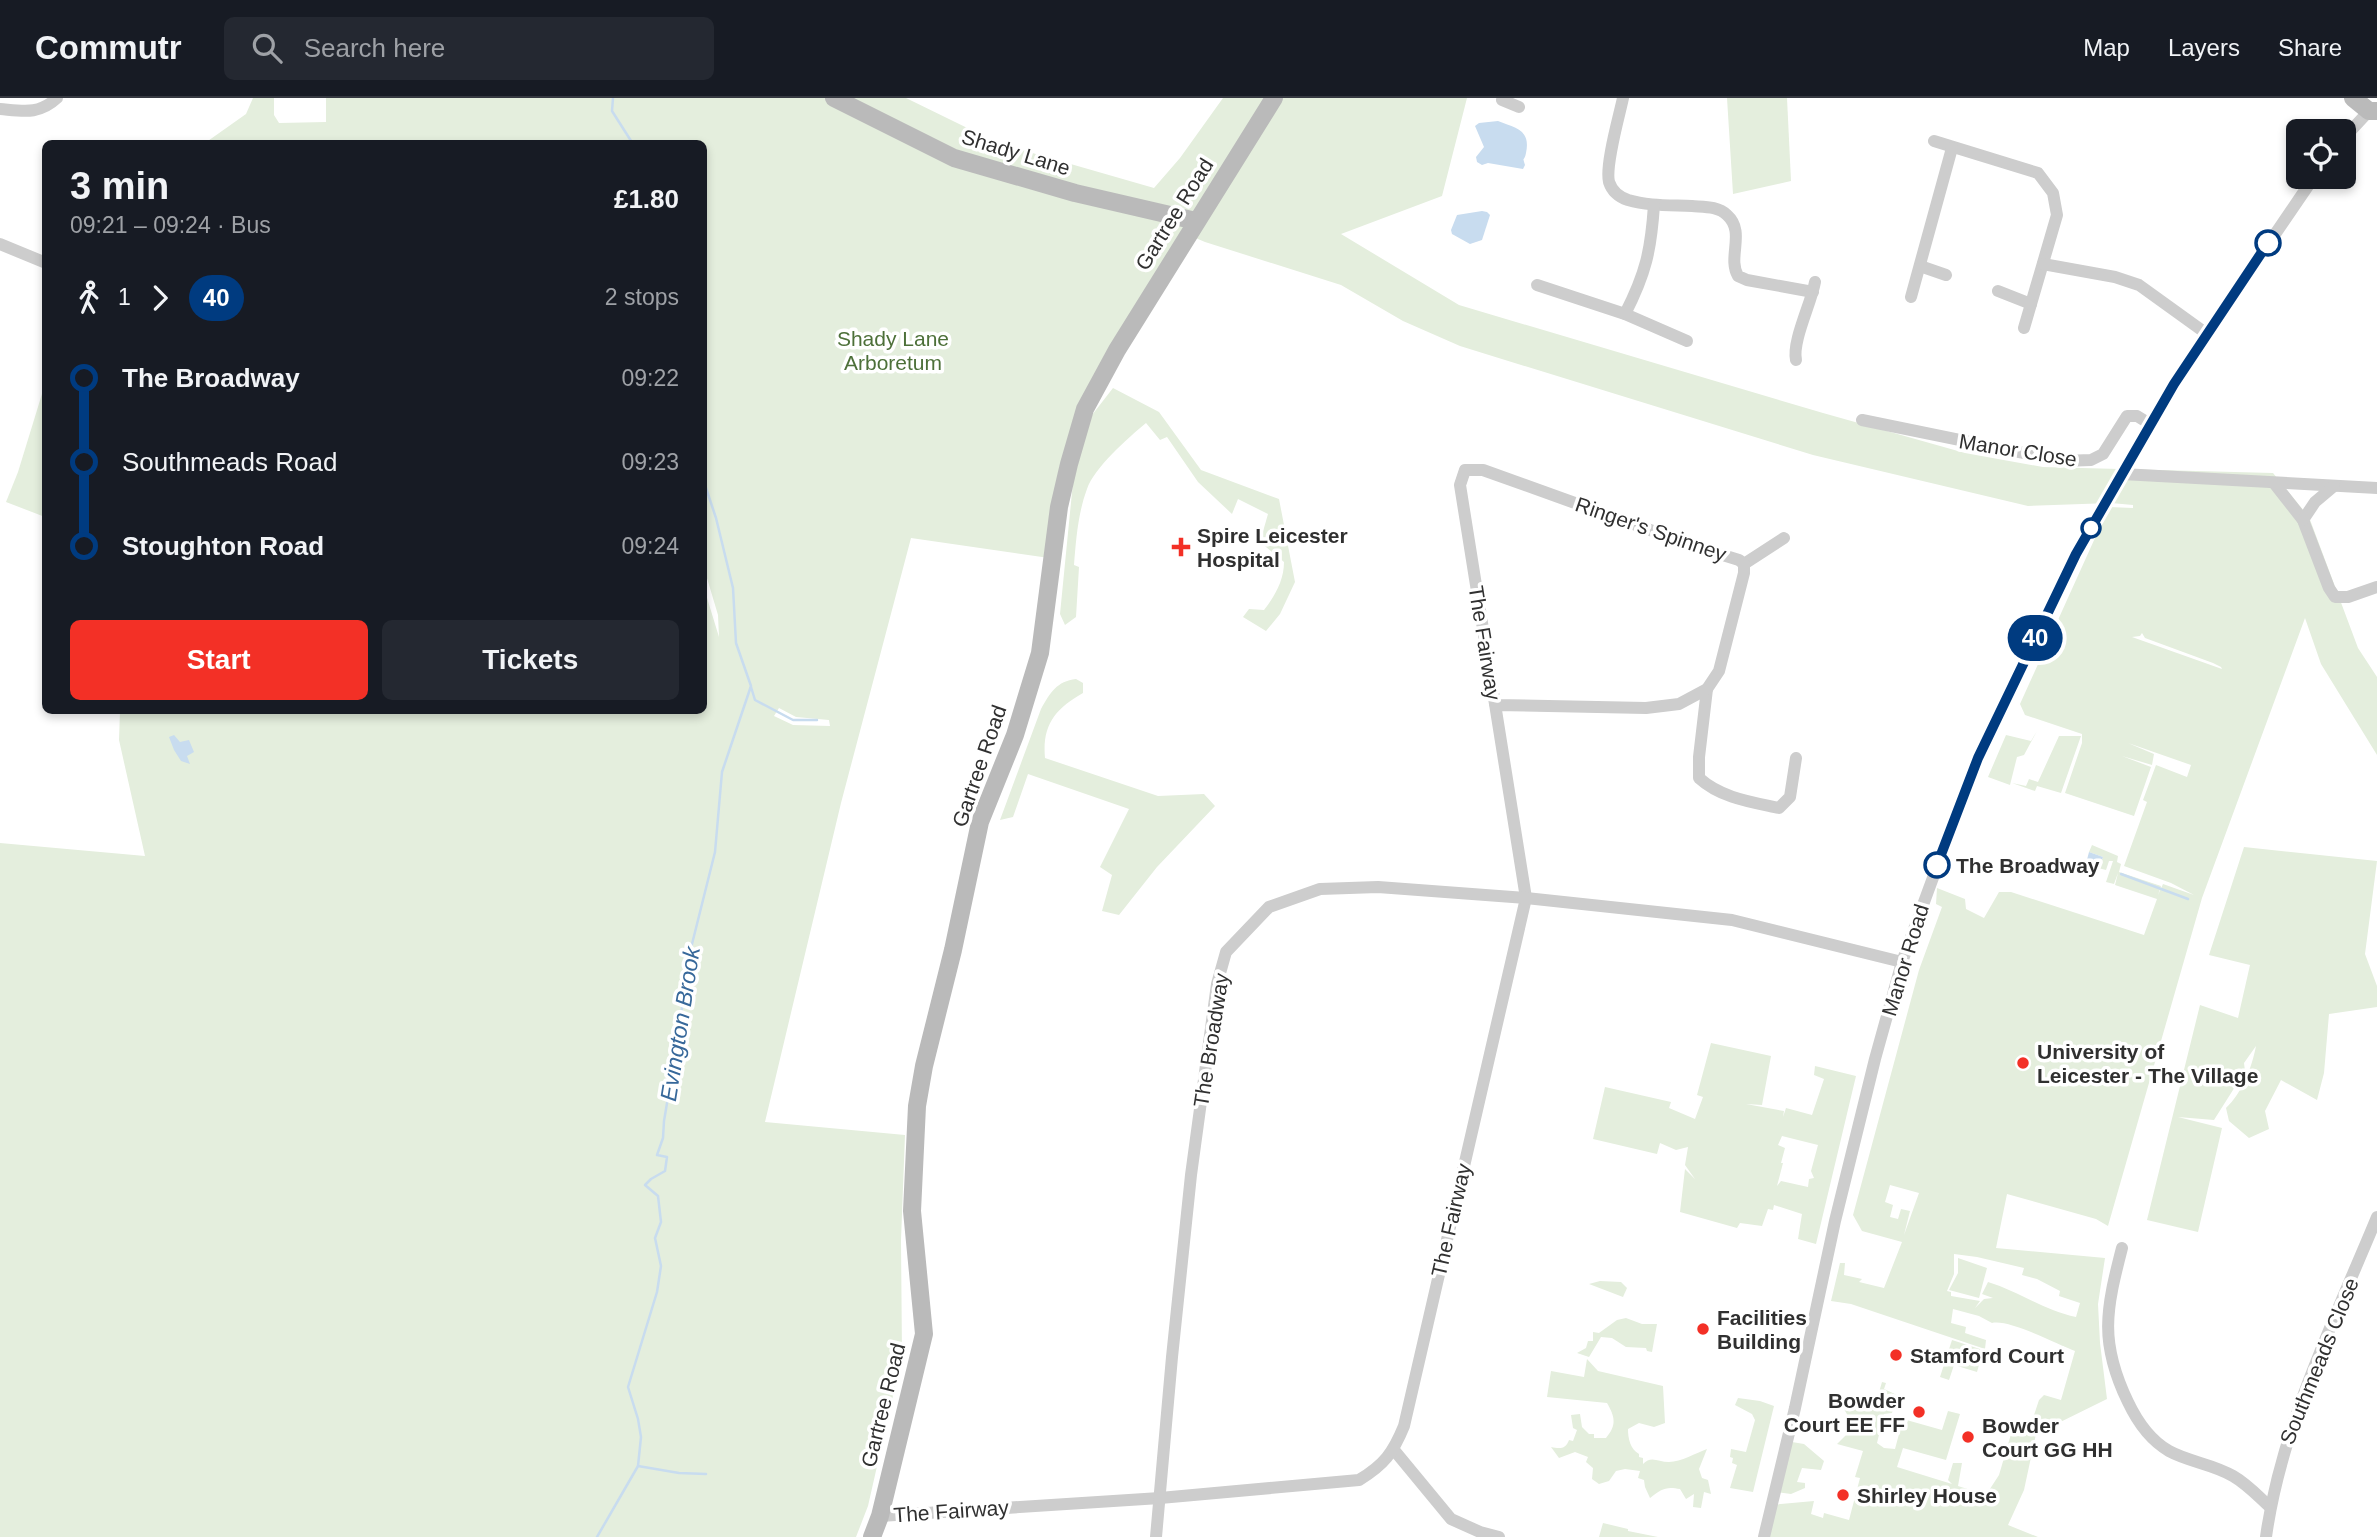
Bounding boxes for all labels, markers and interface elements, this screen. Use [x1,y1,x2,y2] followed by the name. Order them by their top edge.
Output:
[224,17,714,80] search box
[35,29,182,66] text: Commutr
[248,29,286,67] icon: search
[304,33,445,63] text: Search here
[2083,34,2130,61] text: Map
[2168,34,2240,61] text: Layers
[2278,34,2342,61] text: Share
[2286,119,2356,189] map controls
[2286,119,2356,189] button: locate
[959,125,1073,179] street label: Shady Lane
[1131,154,1217,274] street label: Gartree Road
[70,165,169,207] text: 3 min
[614,184,679,214] text: £1.80
[70,212,271,238] text: 09:21 – 09:24 · Bus
[2255,230,2281,256] unlabelled marker
[70,279,108,317] icon: walk
[141,279,179,317] icon: forward
[118,284,131,310] text: 1
[203,284,230,311] text: 40
[605,284,679,310] text: 2 stops
[837,327,949,374] park label: Shady Lane Arboretum
[122,363,300,393] text: The Broadway
[621,365,679,391] text: 09:22
[1957,429,2079,471] street label: Manor Close
[122,447,337,477] text: Southmeads Road
[621,449,679,475] text: 09:23
[1573,492,1730,566] street label: Ringer's Spinney
[2081,518,2101,538] unlabelled marker
[1197,524,1348,571] place label: Spire Leicester Hospital
[122,531,324,561] text: Stoughton Road
[621,533,679,559] text: 09:24
[1171,537,1191,557] marker: Spire Leicester Hospital
[1465,584,1505,702] street label: The Fairway
[2004,615,2066,661] line badge: 40
[70,620,368,700] button: Start
[382,620,679,700] button: Tickets
[2022,624,2048,651] text: 40
[947,702,1011,830] street label: Gartree Road
[1924,852,1950,878] marker: The Broadway
[1956,854,2100,877] place label: The Broadway
[1877,901,1933,1019] street label: Manor Road
[655,943,705,1103] water label: Evington Brook
[1189,971,1233,1109] street label: The Broadway
[2037,1040,2258,1087] place label: University of Leicester - The Village
[2015,1055,2031,1071] marker: University of Leicester - The Village
[1427,1161,1475,1279] street label: The Fairway
[2275,1274,2363,1448] street label: Southmeads Close
[1717,1306,1807,1353] place label: Facilities Building
[1695,1321,1711,1337] marker: Facilities Building
[856,1340,910,1470] street label: Gartree Road
[1910,1344,2064,1367] place label: Stamford Court
[1888,1347,1904,1363] marker: Stamford Court
[1784,1389,1905,1436] place label: Bowder Court EE FF
[1911,1404,1927,1420] marker: Bowder Court EE FF
[1982,1414,2113,1461] place label: Bowder Court GG HH
[1960,1429,1976,1445] marker: Bowder Court GG HH
[1857,1484,1997,1507] place label: Shirley House
[1835,1487,1851,1503] marker: Shirley House
[893,1495,1010,1527] street label: The Fairway

